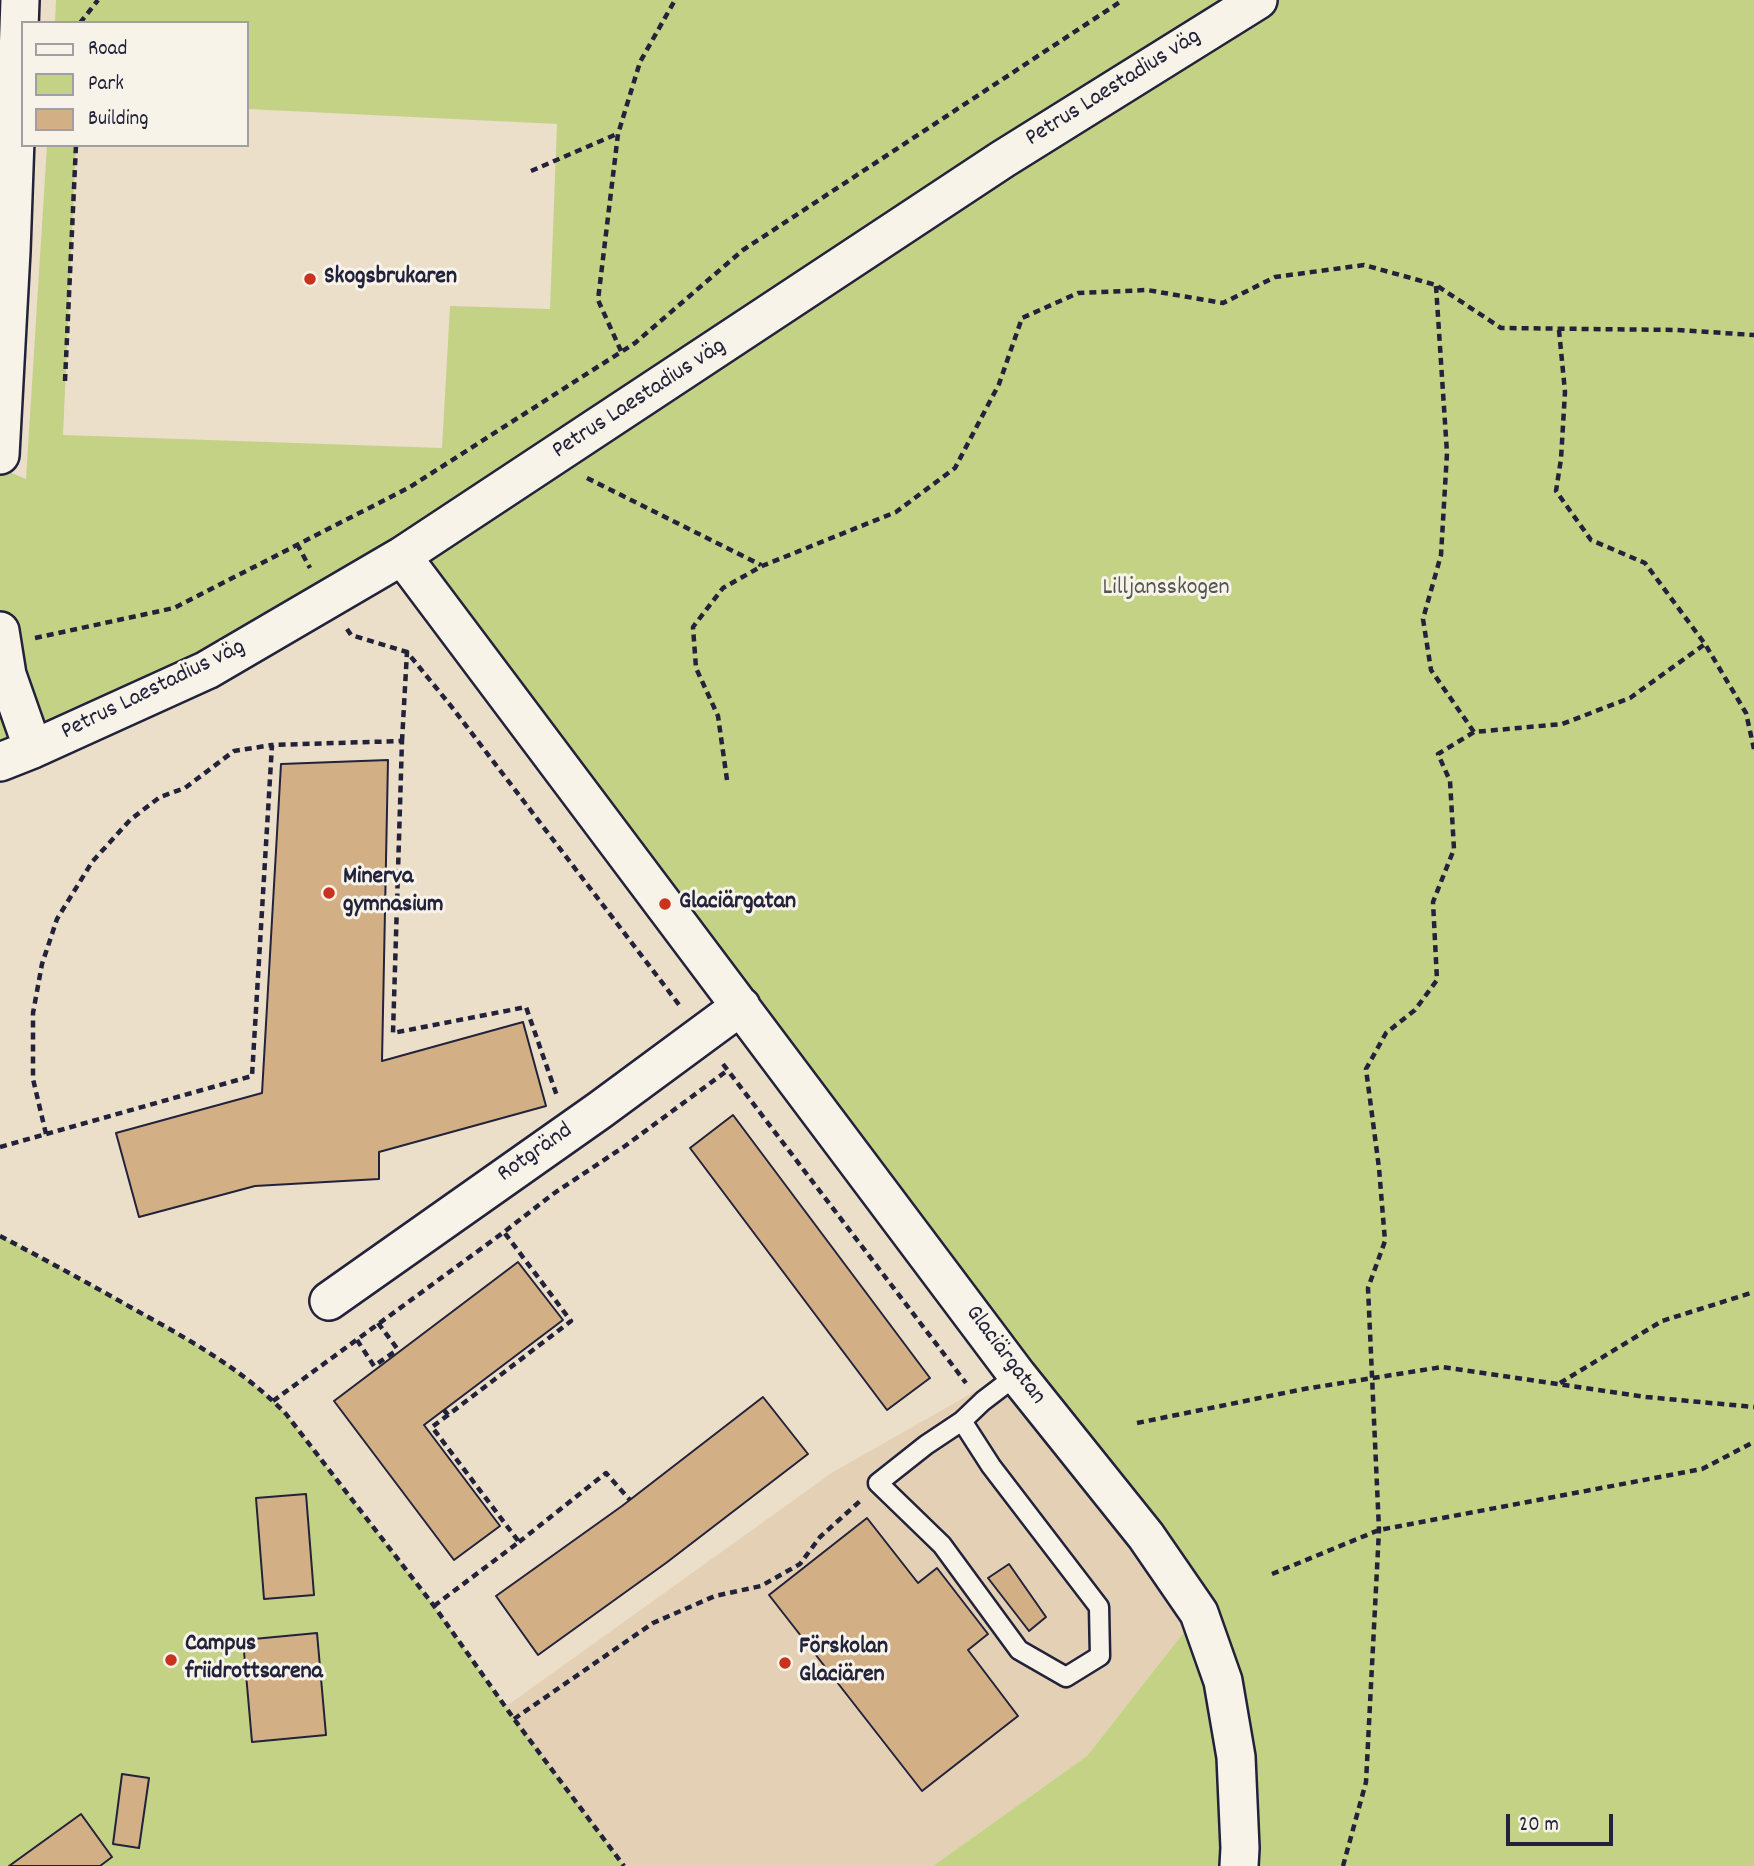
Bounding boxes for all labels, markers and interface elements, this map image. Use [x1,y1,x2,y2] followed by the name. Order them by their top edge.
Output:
[21,21,248,147] legend
[1021,24,1207,154] street label: Petrus Laestadius väg
[88,35,127,65] text: Road
[88,70,124,100] text: Park
[88,105,148,135] text: Building
[324,265,457,293] place label: Skogsbrukaren
[302,271,318,287] marker: Skogsbrukaren
[548,333,732,467] street label: Petrus Laestadius väg
[1102,576,1230,604] park label: Lilljansskogen
[57,634,251,748] street label: Petrus Laestadius väg
[343,865,443,921] place label: Minerva gymnasium
[321,885,337,901] marker: Minerva gymnasium
[679,890,796,918] place label: Glaciärgatan
[657,896,673,912] marker: Glaciärgatan
[493,1118,579,1190] street label: Rotgränd
[957,1301,1051,1411] street label: Glaciärgatan
[185,1632,323,1688] place label: Campus friidrottsarena
[799,1635,888,1691] place label: Förskolan Glaciären
[163,1652,179,1668] marker: Campus friidrottsarena
[777,1655,793,1671] marker: Förskolan Glaciären
[1509,1800,1616,1844] scale bar
[1519,1811,1559,1841] text: 20 m

